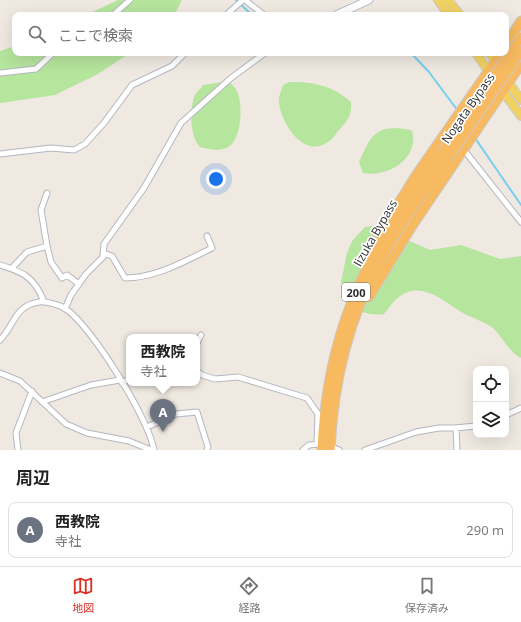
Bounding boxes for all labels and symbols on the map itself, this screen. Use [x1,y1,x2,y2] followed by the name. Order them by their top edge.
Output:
[437,69,499,147] street label: Nogata Bypass
[206,169,226,189] your location
[349,196,401,270] street label: Iizuka Bypass
[342,283,370,301] road number: 200
[150,399,176,432] pin: A

